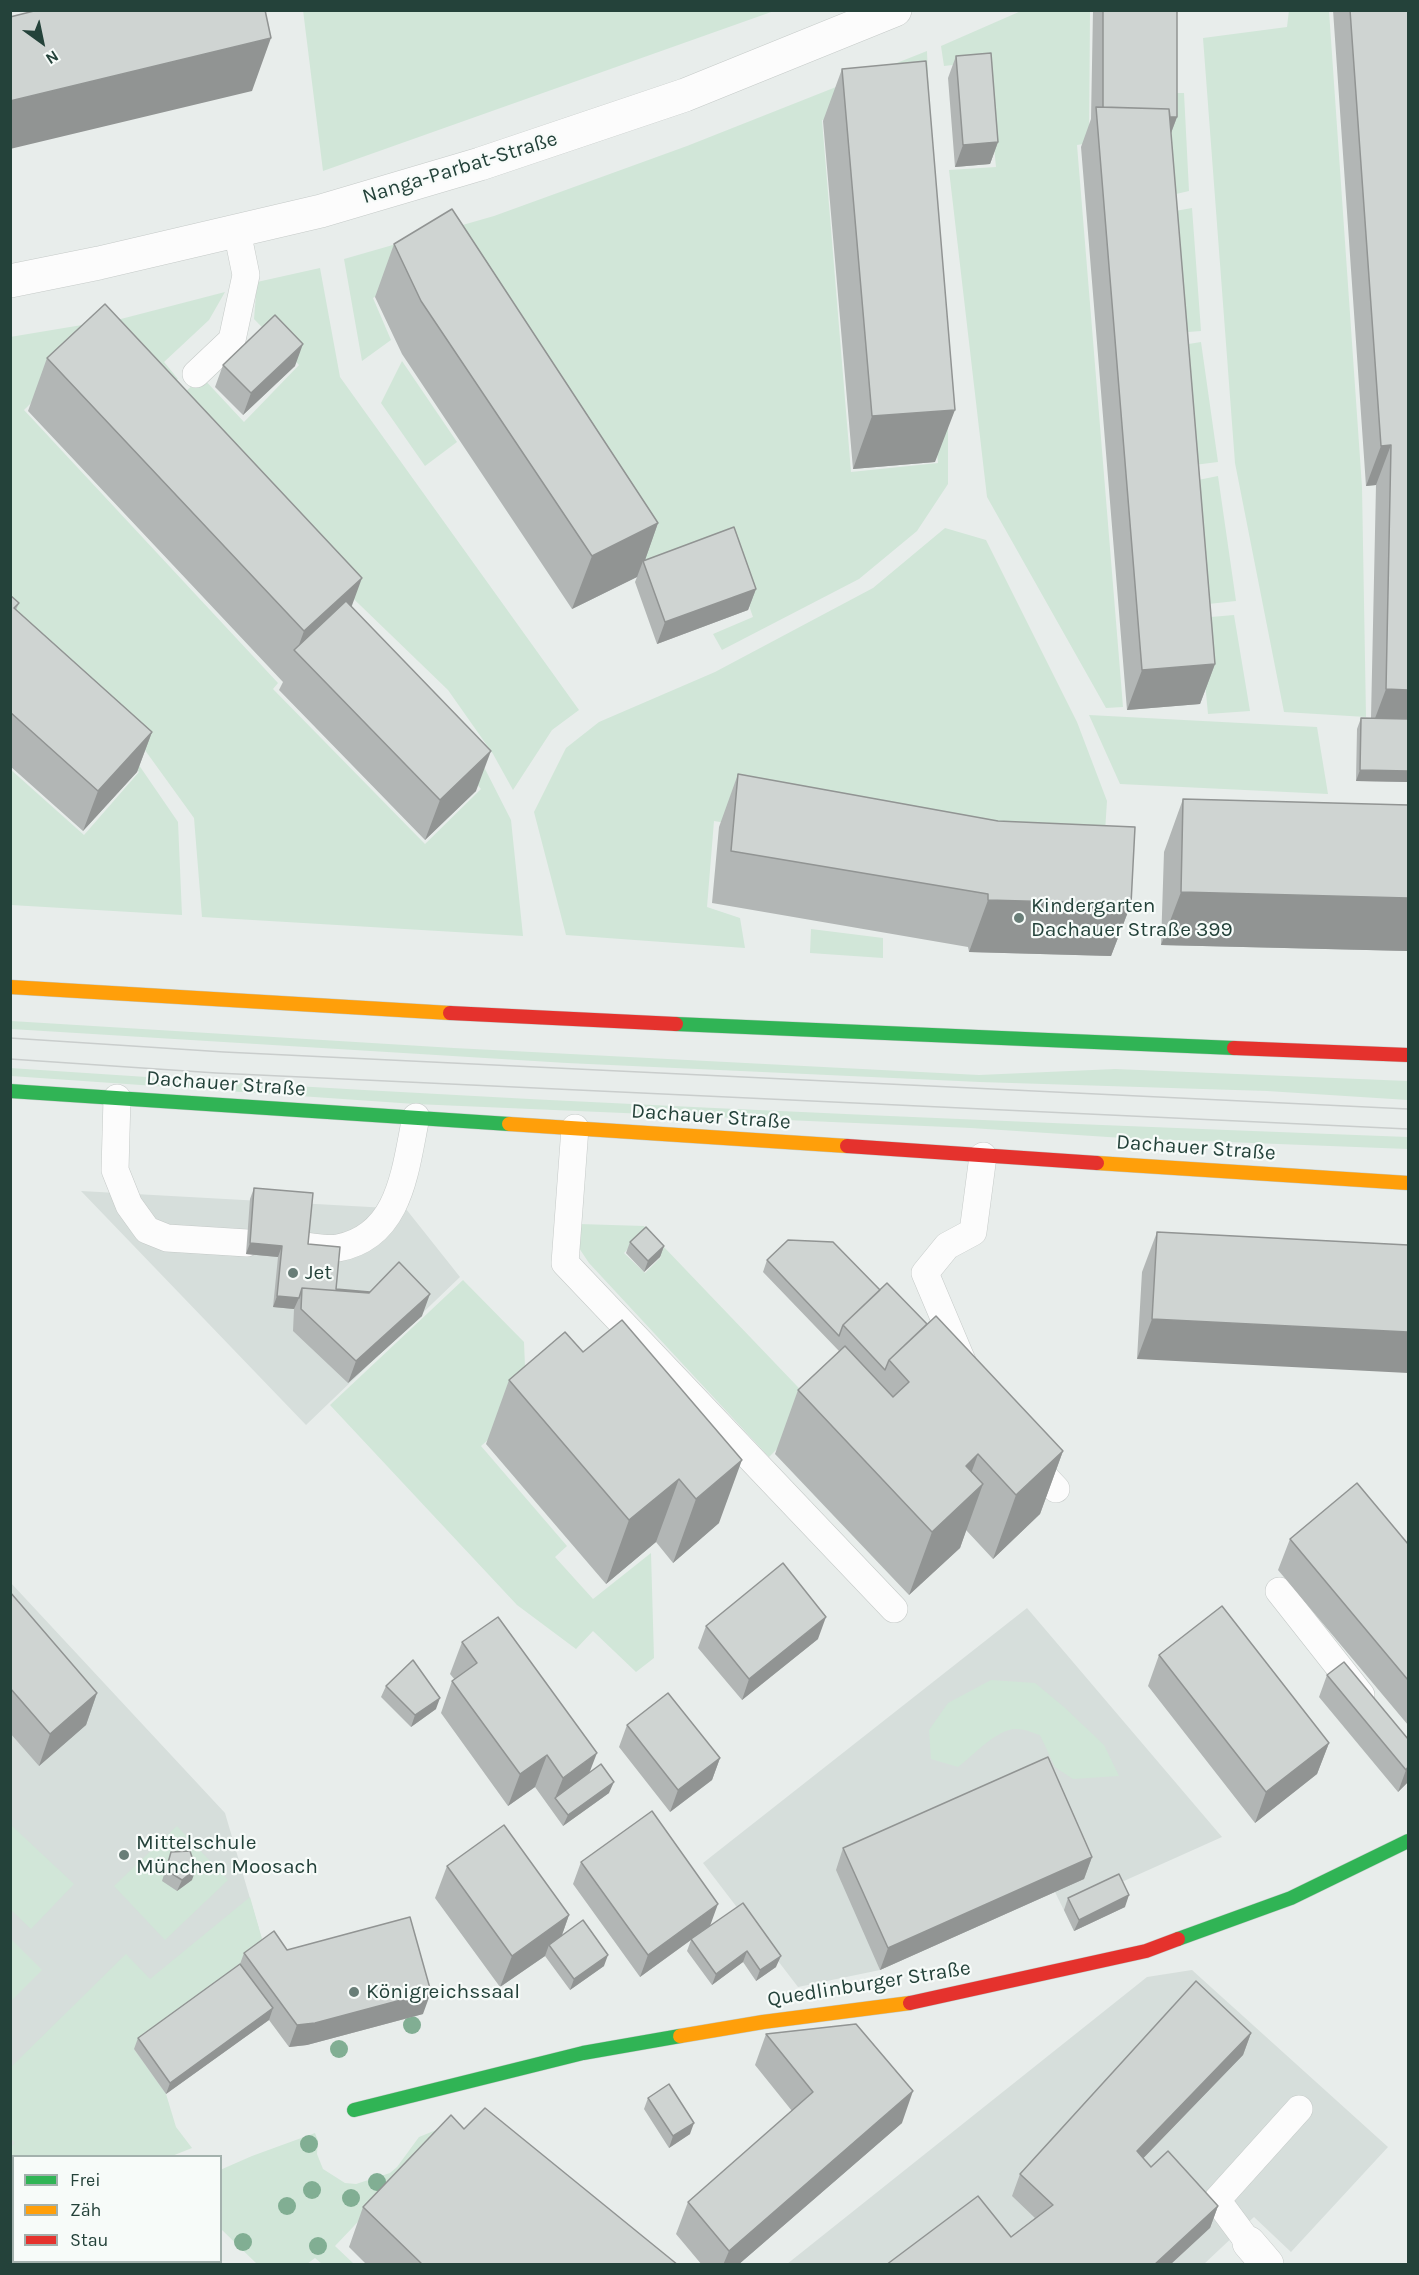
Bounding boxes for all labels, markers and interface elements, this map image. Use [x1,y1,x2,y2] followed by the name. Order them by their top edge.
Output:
[12,12,72,72] north arrow
[42,46,62,69] text: N
[359,126,561,210] street label: Nanga-Parbat-Straße
[1031,893,1233,943] place label: Kindergarten Dachauer Straße 399
[1012,911,1026,925] marker: Kindergarten Dachauer Straße 399
[145,1066,307,1102] street label: Dachauer Straße
[630,1099,792,1135] street label: Dachauer Straße
[1115,1130,1277,1166] street label: Dachauer Straße
[305,1260,332,1286] place label: Jet
[286,1266,300,1280] marker: Jet
[136,1830,318,1880] place label: Mittelschule München Moosach
[117,1848,131,1862] marker: Mittelschule München Moosach
[766,1955,972,2013] street label: Quedlinburger Straße
[366,1979,520,2005] place label: Königreichssaal
[347,1985,361,1999] marker: Königreichssaal
[12,2155,222,2263] legend
[70,2169,101,2191] text: Frei
[70,2199,101,2221] text: Zäh
[70,2229,108,2251] text: Stau

